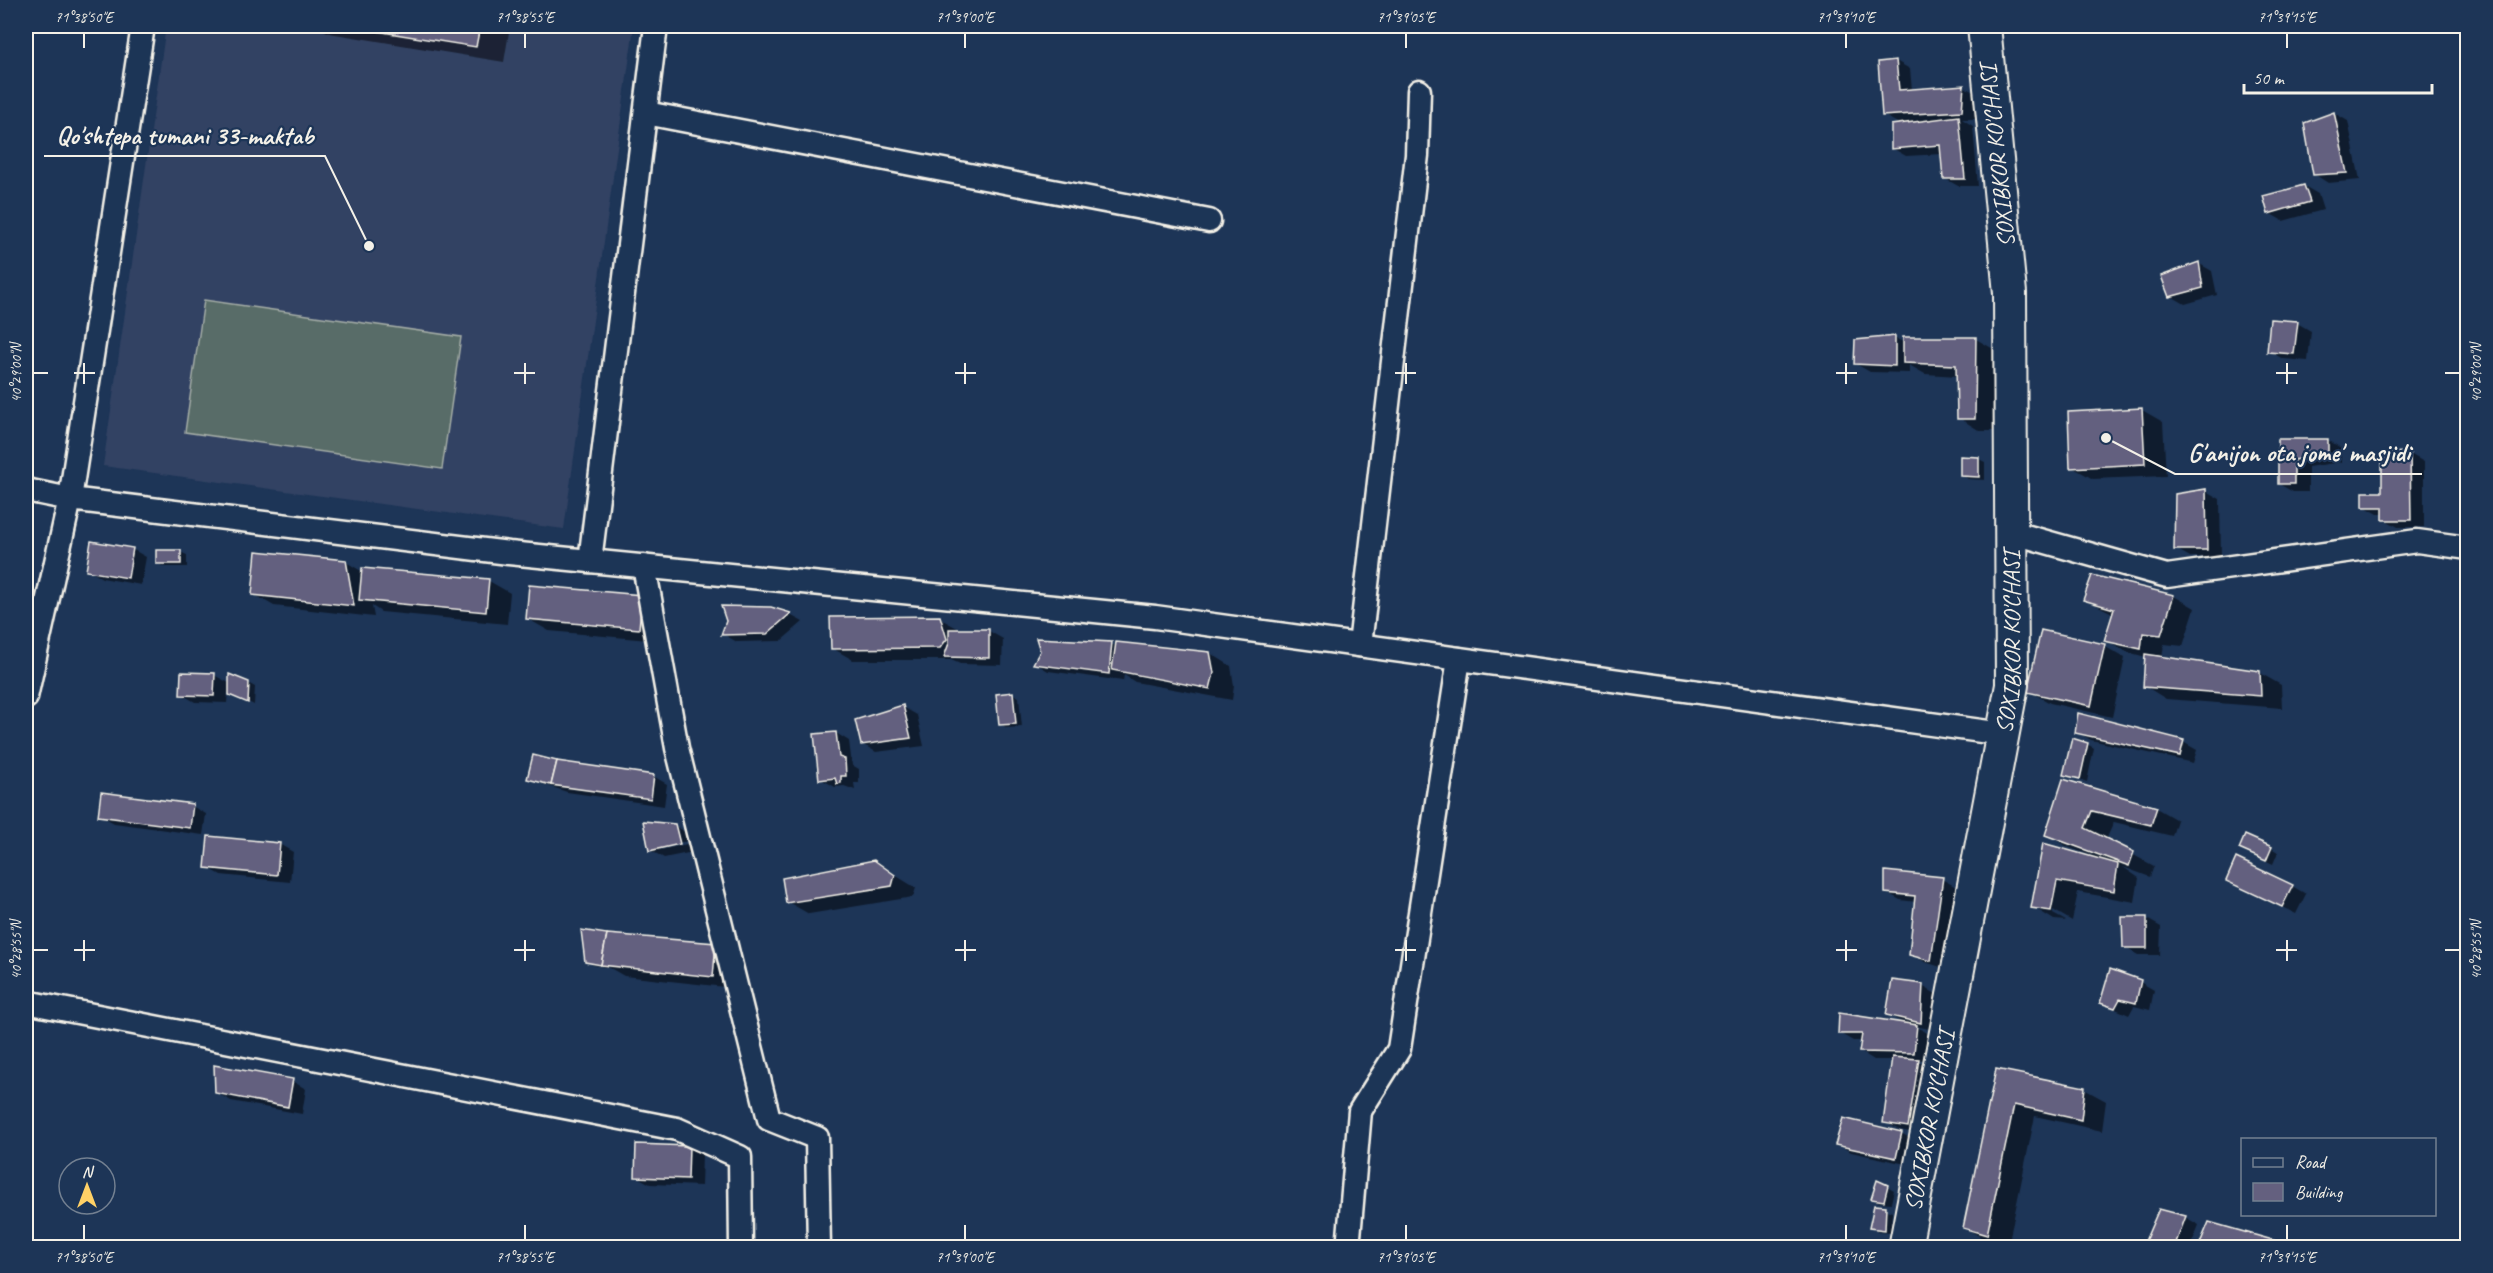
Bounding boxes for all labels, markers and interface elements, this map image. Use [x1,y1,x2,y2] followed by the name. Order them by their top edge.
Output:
[55,8,115,27] text: 71°38'50"E
[496,8,556,27] text: 71°38'55"E
[936,8,996,27] text: 71°39'00"E
[1377,8,1437,27] text: 71°39'05"E
[1817,8,1877,27] text: 71°39'10"E
[2258,8,2318,27] text: 71°39'15"E
[2244,57,2432,95] scale bar
[1972,58,2021,249] street label: SOXIBKOR KO'CHASI
[2253,67,2286,89] text: 50 m
[44,112,325,156] callout: Qo'shtepa tumani 33-maktab
[56,119,316,152] text: Qo'shtepa tumani 33-maktab
[7,340,26,403] text: 40°29'00"N
[2467,340,2486,403] text: 40°29'00"N
[2175,430,2422,474] callout: G'anijon ota jome' masjidi
[2188,436,2414,469] text: G'anijon ota jome' masjidi
[1988,545,2027,736] street label: SOXIBKOR KO'CHASI
[7,917,26,980] text: 40°28'55"N
[2467,917,2486,980] text: 40°28'55"N
[1897,1022,1962,1213] street label: SOXIBKOR KO'CHASI
[2241,1138,2436,1216] legend
[2295,1151,2328,1173] text: Road
[57,1156,117,1216] north arrow
[82,1162,95,1182] text: N
[2295,1181,2344,1203] text: Building
[55,1248,115,1267] text: 71°38'50"E
[496,1248,556,1267] text: 71°38'55"E
[936,1248,996,1267] text: 71°39'00"E
[1377,1248,1437,1267] text: 71°39'05"E
[1817,1248,1877,1267] text: 71°39'10"E
[2258,1248,2318,1267] text: 71°39'15"E

